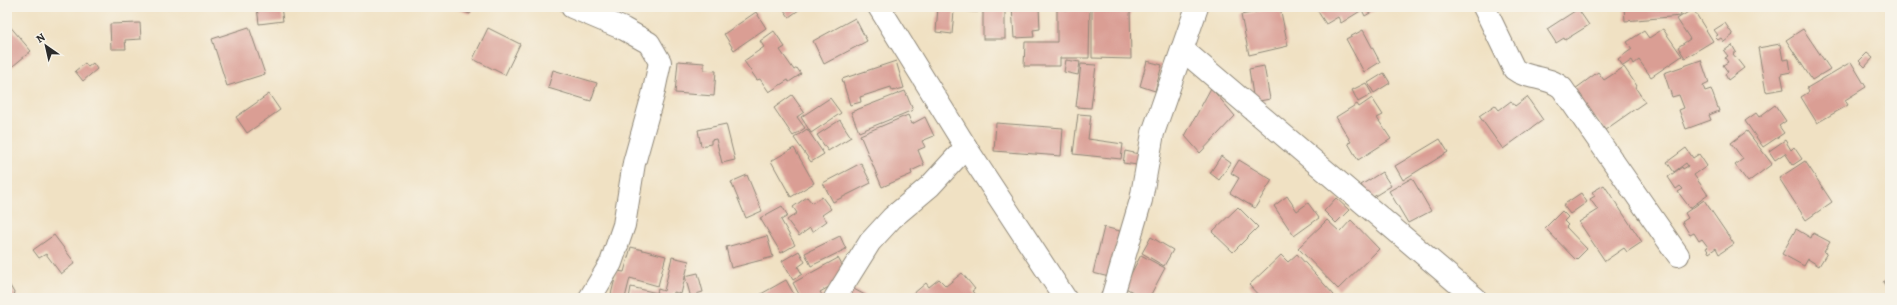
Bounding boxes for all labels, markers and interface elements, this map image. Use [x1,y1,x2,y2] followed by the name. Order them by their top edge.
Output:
[26,26,66,66] north arrow
[33,30,48,47] text: N

